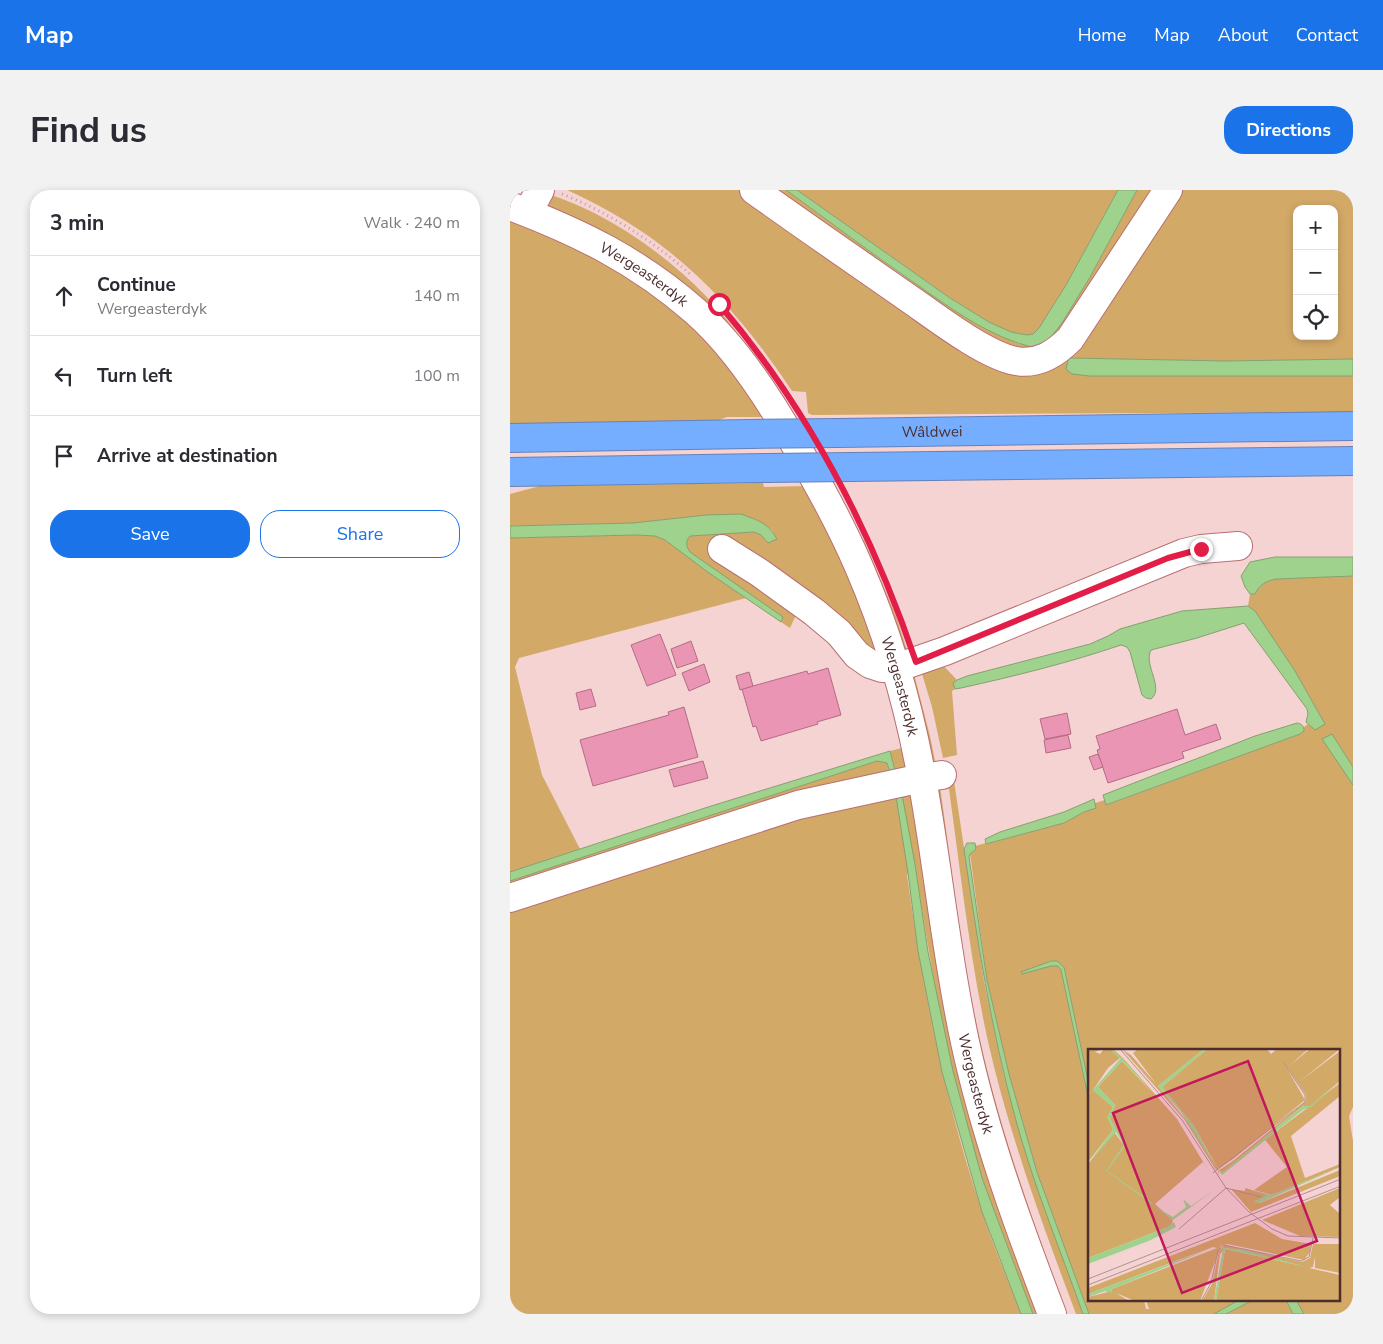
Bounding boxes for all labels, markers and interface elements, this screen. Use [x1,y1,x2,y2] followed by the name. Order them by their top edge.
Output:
[25,19,73,51] text: Map
[1078,23,1126,47] text: Home
[1154,23,1190,47] text: Map
[1218,23,1268,47] text: About
[1296,23,1358,47] text: Contact
[1224,106,1353,154] button: Directions
[30,107,147,154] text: Find us
[1293,205,1338,340] map controls
[1293,205,1338,250] button: +
[50,209,104,237] text: 3 min
[364,212,460,234] text: Walk · 240 m
[596,237,693,312] street label: Wergeasterdyk
[1293,250,1338,295] button: −
[97,272,176,298] text: Continue
[50,282,78,310] icon: ahead
[413,285,460,307] text: 140 m
[708,293,731,316] route start
[1293,295,1338,340] button: locate
[97,298,207,320] text: Wergeasterdyk
[50,362,78,390] icon: left
[97,363,172,389] text: Turn left
[413,365,460,387] text: 100 m
[901,421,962,442] street label: Wâldwei
[50,442,78,470] icon: arrive
[97,443,278,469] text: Arrive at destination
[50,510,250,558] button: Save
[260,510,460,558] button: Share
[1190,538,1213,561] route end
[876,633,923,739] street label: Wergeasterdyk
[953,1032,998,1137] street label: Wergeasterdyk
[1088,1049,1341,1302] inset map

